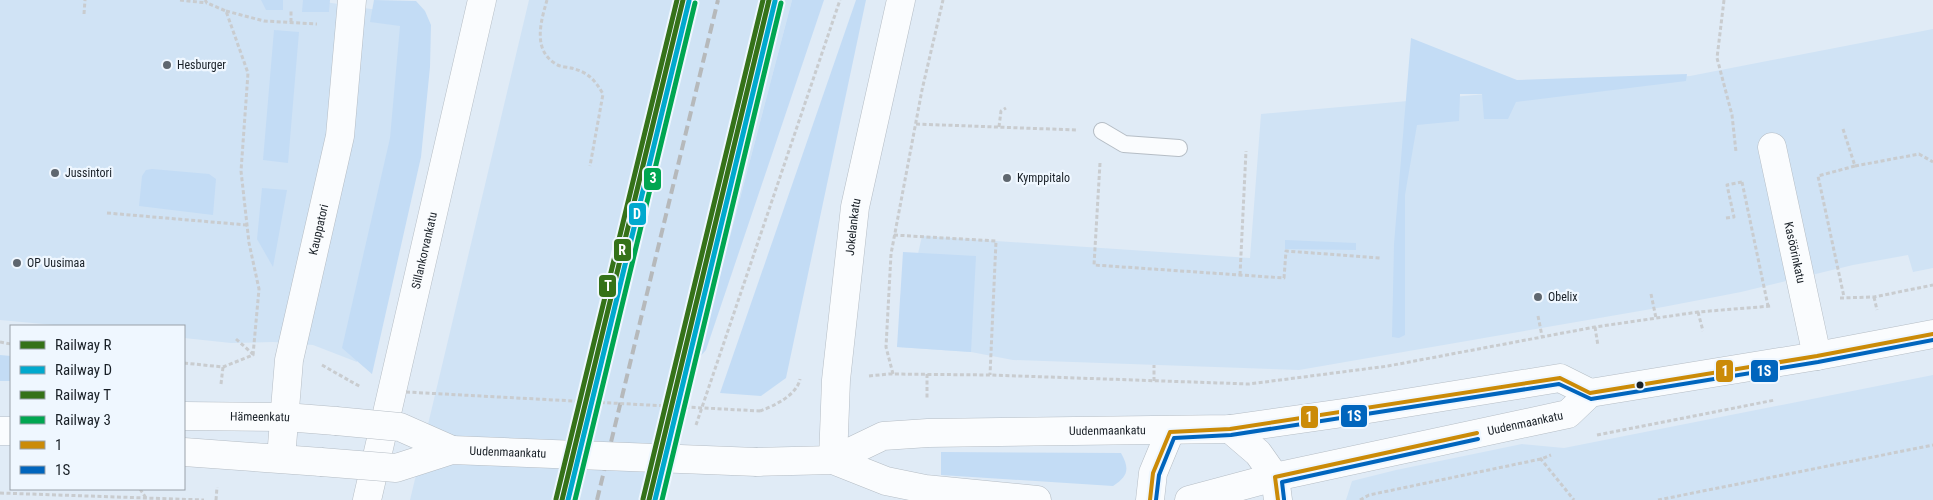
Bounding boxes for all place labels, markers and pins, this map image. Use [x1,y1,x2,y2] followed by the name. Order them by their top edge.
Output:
[177,58,226,72] place label: Hesburger
[161,59,173,71] marker: Hesburger
[65,166,112,180] place label: Jussintori
[49,167,61,179] marker: Jussintori
[1017,171,1070,185] place label: Kymppitalo
[1001,172,1013,184] marker: Kymppitalo
[27,256,85,270] place label: OP Uusimaa
[11,257,23,269] marker: OP Uusimaa
[1548,290,1578,304] place label: Obelix
[1532,291,1544,303] marker: Obelix
[1635,380,1645,390] unlabelled marker

